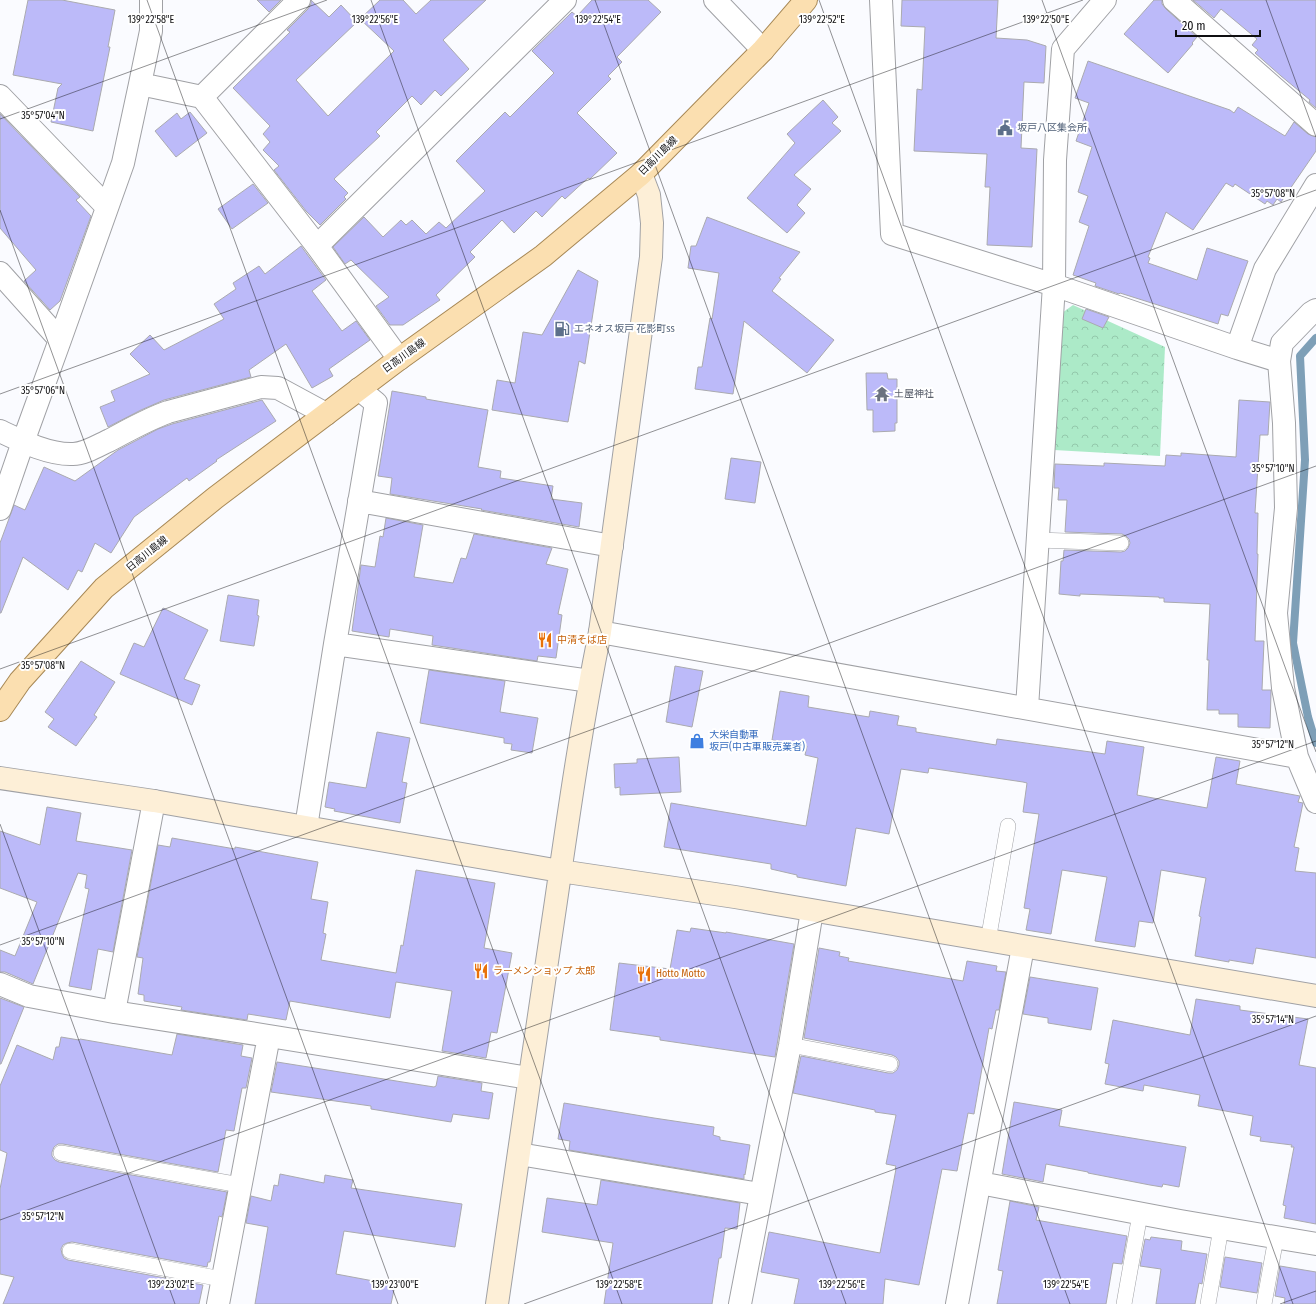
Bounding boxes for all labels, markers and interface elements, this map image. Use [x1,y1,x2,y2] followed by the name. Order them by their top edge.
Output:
[1176,12,1260,38] scale bar
[128,14,175,26] text: 139°22'58"E
[352,14,399,26] text: 139°22'56"E
[575,14,621,26] text: 139°22'54"E
[799,14,845,26] text: 139°22'52"E
[1023,14,1070,26] text: 139°22'50"E
[1182,19,1206,33] text: 20 m
[21,110,65,122] text: 35°57'04"N
[996,119,1014,137] public building icon: 坂戸八区集会所
[1017,122,1087,134] place label: 坂戸八区集会所
[636,134,680,178] street label: 日高川島線
[1251,188,1295,200] text: 35°57'08"N
[553,320,571,338] fuel station icon: エネオス坂戸 花影町ss
[574,323,675,335] place label: エネオス坂戸 花影町ss
[380,336,428,376] street label: 日高川島線
[21,385,65,397] text: 35°57'06"N
[873,385,891,403] temple icon: 土屋神社
[894,388,934,400] place label: 土屋神社
[1251,463,1295,475] text: 35°57'10"N
[124,534,170,574] street label: 日高川島線
[536,631,554,649] restaurant icon: 中清そば店
[557,634,607,646] place label: 中清そば店
[21,660,65,672] text: 35°57'08"N
[709,729,805,753] place label: 大栄自動車 坂戸(中古車販売業者)
[688,732,706,750] shop icon: 大栄自動車 坂戸(中古車販売業者)
[1252,739,1294,751] text: 35°57'12"N
[21,936,65,948] text: 35°57'10"N
[472,962,490,980] restaurant icon: ラーメンショップ 太郎
[493,965,595,977] place label: ラーメンショップ 太郎
[635,965,653,983] restaurant icon: Hotto Motto
[656,968,705,980] place label: Hotto Motto
[1252,1014,1294,1026] text: 35°57'14"N
[22,1211,64,1223] text: 35°57'12"N
[148,1279,195,1291] text: 139°23'02"E
[371,1279,419,1291] text: 139°23'00"E
[596,1279,643,1291] text: 139°22'58"E
[819,1279,866,1291] text: 139°22'56"E
[1043,1279,1089,1291] text: 139°22'54"E

